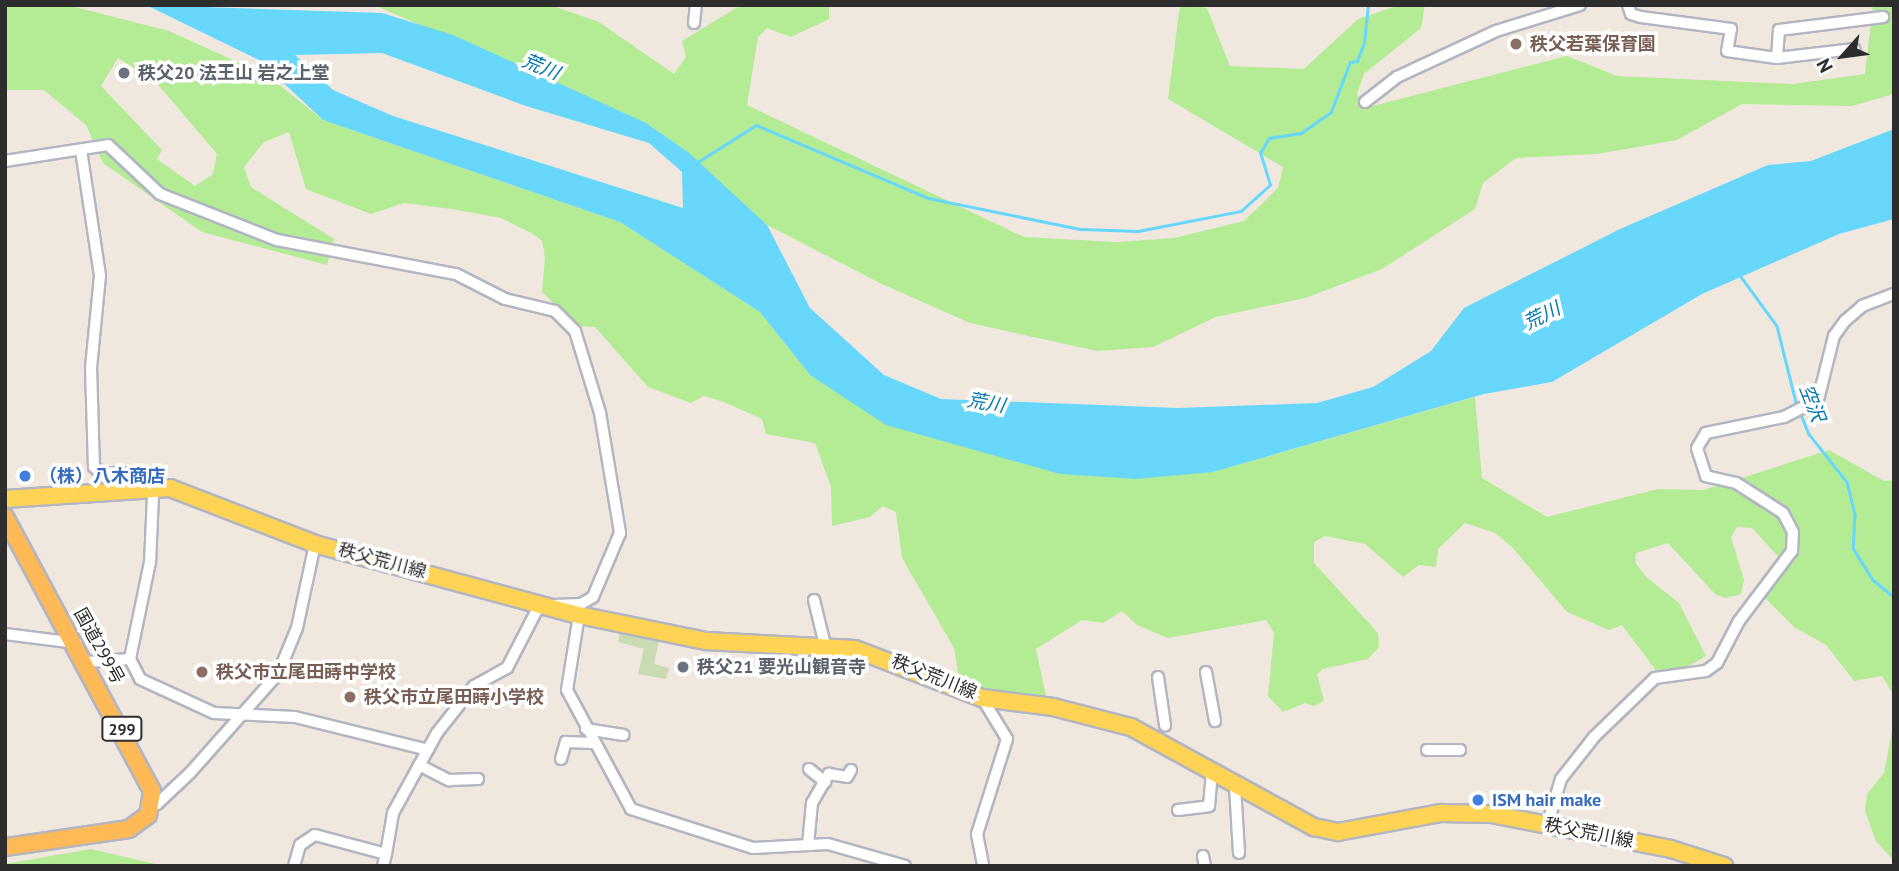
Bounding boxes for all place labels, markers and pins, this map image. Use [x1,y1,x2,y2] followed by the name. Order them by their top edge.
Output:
[1530,33,1656,55] place label: 秩父若葉保育園
[1508,36,1524,52] marker: 秩父若葉保育園
[138,62,330,84] place label: 秩父20 法王山 岩之上堂
[116,65,132,81] marker: 秩父20 法王山 岩之上堂
[39,465,165,487] place label: （株）八木商店
[17,468,33,484] marker: （株）八木商店
[697,656,866,678] place label: 秩父21 要光山観音寺
[675,659,691,675] marker: 秩父21 要光山観音寺
[216,661,396,683] place label: 秩父市立尾田蒔中学校
[194,664,210,680] marker: 秩父市立尾田蒔中学校
[364,686,544,708] place label: 秩父市立尾田蒔小学校
[342,689,358,705] marker: 秩父市立尾田蒔小学校
[1492,789,1601,811] place label: ISM hair make
[1470,792,1486,808] marker: ISM hair make

